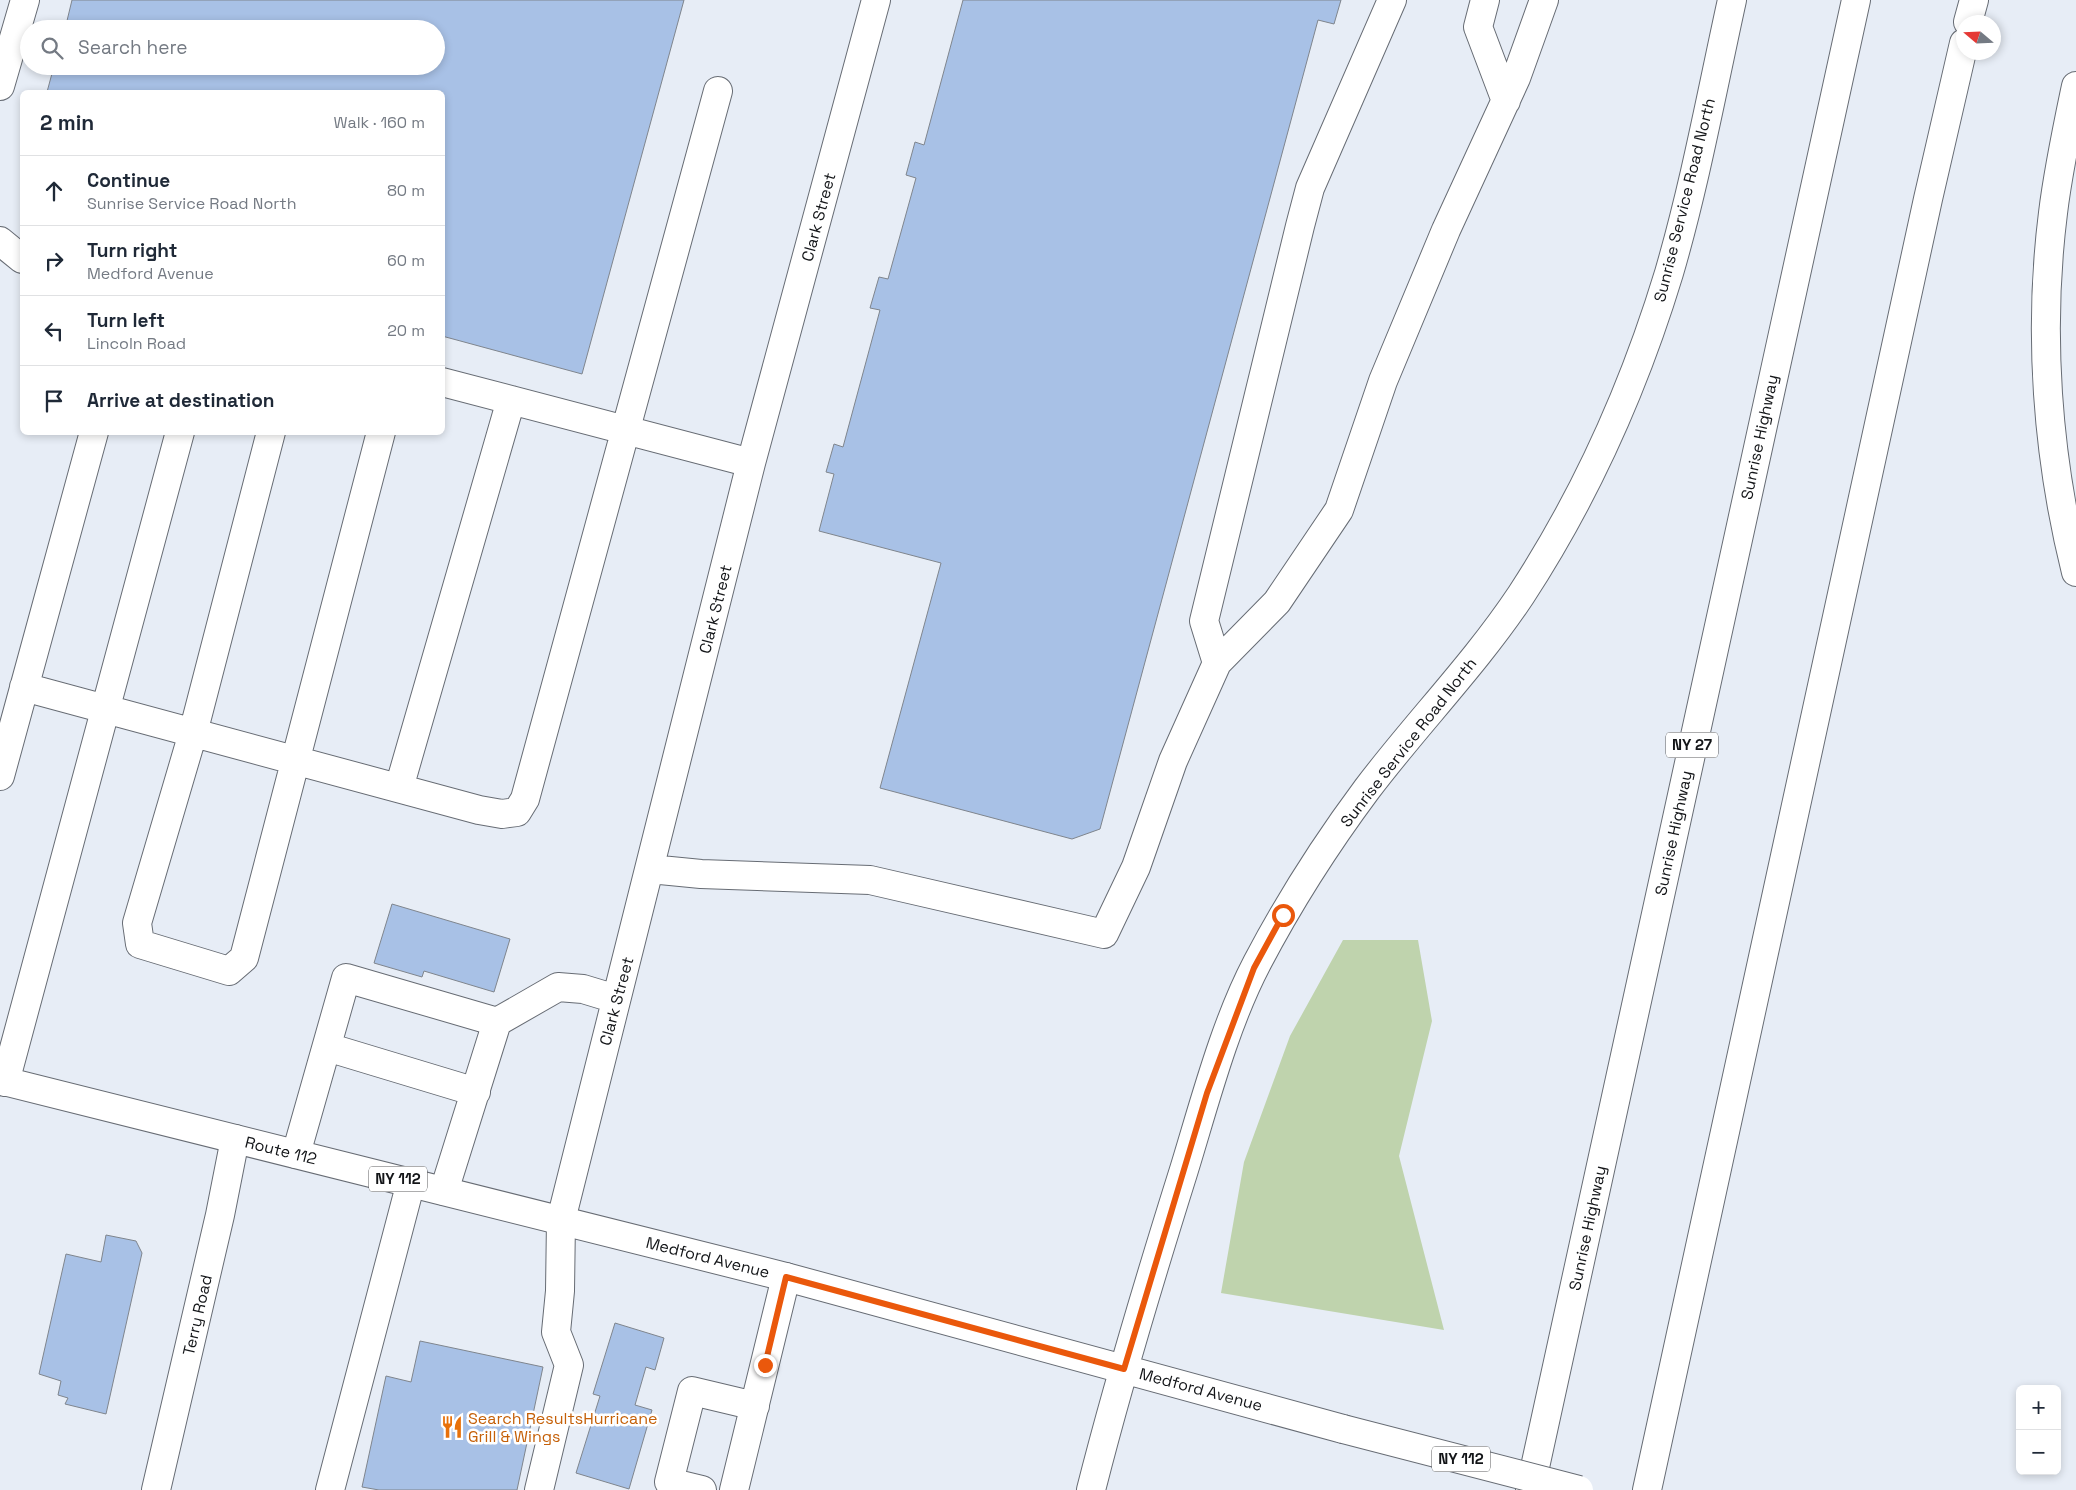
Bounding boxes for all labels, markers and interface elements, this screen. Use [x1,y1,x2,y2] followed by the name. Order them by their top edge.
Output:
[1956,15,2001,60] north arrow
[20,20,445,75] search box
[38,34,66,62] icon: search
[78,35,188,60] text: Search here
[1649,96,1720,304] street label: Sunrise Service Road North
[40,109,94,136] text: 2 min
[334,112,425,133] text: Walk · 160 m
[87,168,170,193] text: Continue
[797,170,840,264] street label: Clark Street
[40,177,68,205] icon: ahead
[387,180,425,201] text: 80 m
[87,193,296,214] text: Sunrise Service Road North
[87,238,177,263] text: Turn right
[40,247,68,275] icon: right
[387,250,425,271] text: 60 m
[87,263,214,284] text: Medford Avenue
[87,308,165,333] text: Turn left
[40,317,68,345] icon: left
[387,320,425,341] text: 20 m
[87,333,186,354] text: Lincoln Road
[1736,373,1783,502] street label: Sunrise Highway
[40,387,68,415] icon: arrive
[87,388,275,413] text: Arrive at destination
[694,562,737,656] street label: Clark Street
[1336,653,1481,831] street label: Sunrise Service Road North
[1666,732,1718,758] road number: NY 27
[1650,769,1697,898] street label: Sunrise Highway
[1272,904,1295,927] route start
[595,954,638,1048] street label: Clark Street
[243,1131,319,1170] street label: Route 112
[1564,1164,1611,1293] street label: Sunrise Highway
[369,1166,427,1192] road number: NY 112
[644,1232,772,1283] street label: Medford Avenue
[178,1273,217,1358] street label: Terry Road
[754,1354,777,1377] route end
[1137,1363,1265,1416] street label: Medford Avenue
[2016,1385,2061,1475] map controls
[2016,1385,2061,1430] button: +
[468,1408,658,1447] place label: Search ResultsHurricane Grill & Wings
[439,1414,465,1440] restaurant icon: Search ResultsHurricane Grill & Wings
[2016,1430,2061,1475] button: −
[1432,1446,1490,1472] road number: NY 112

